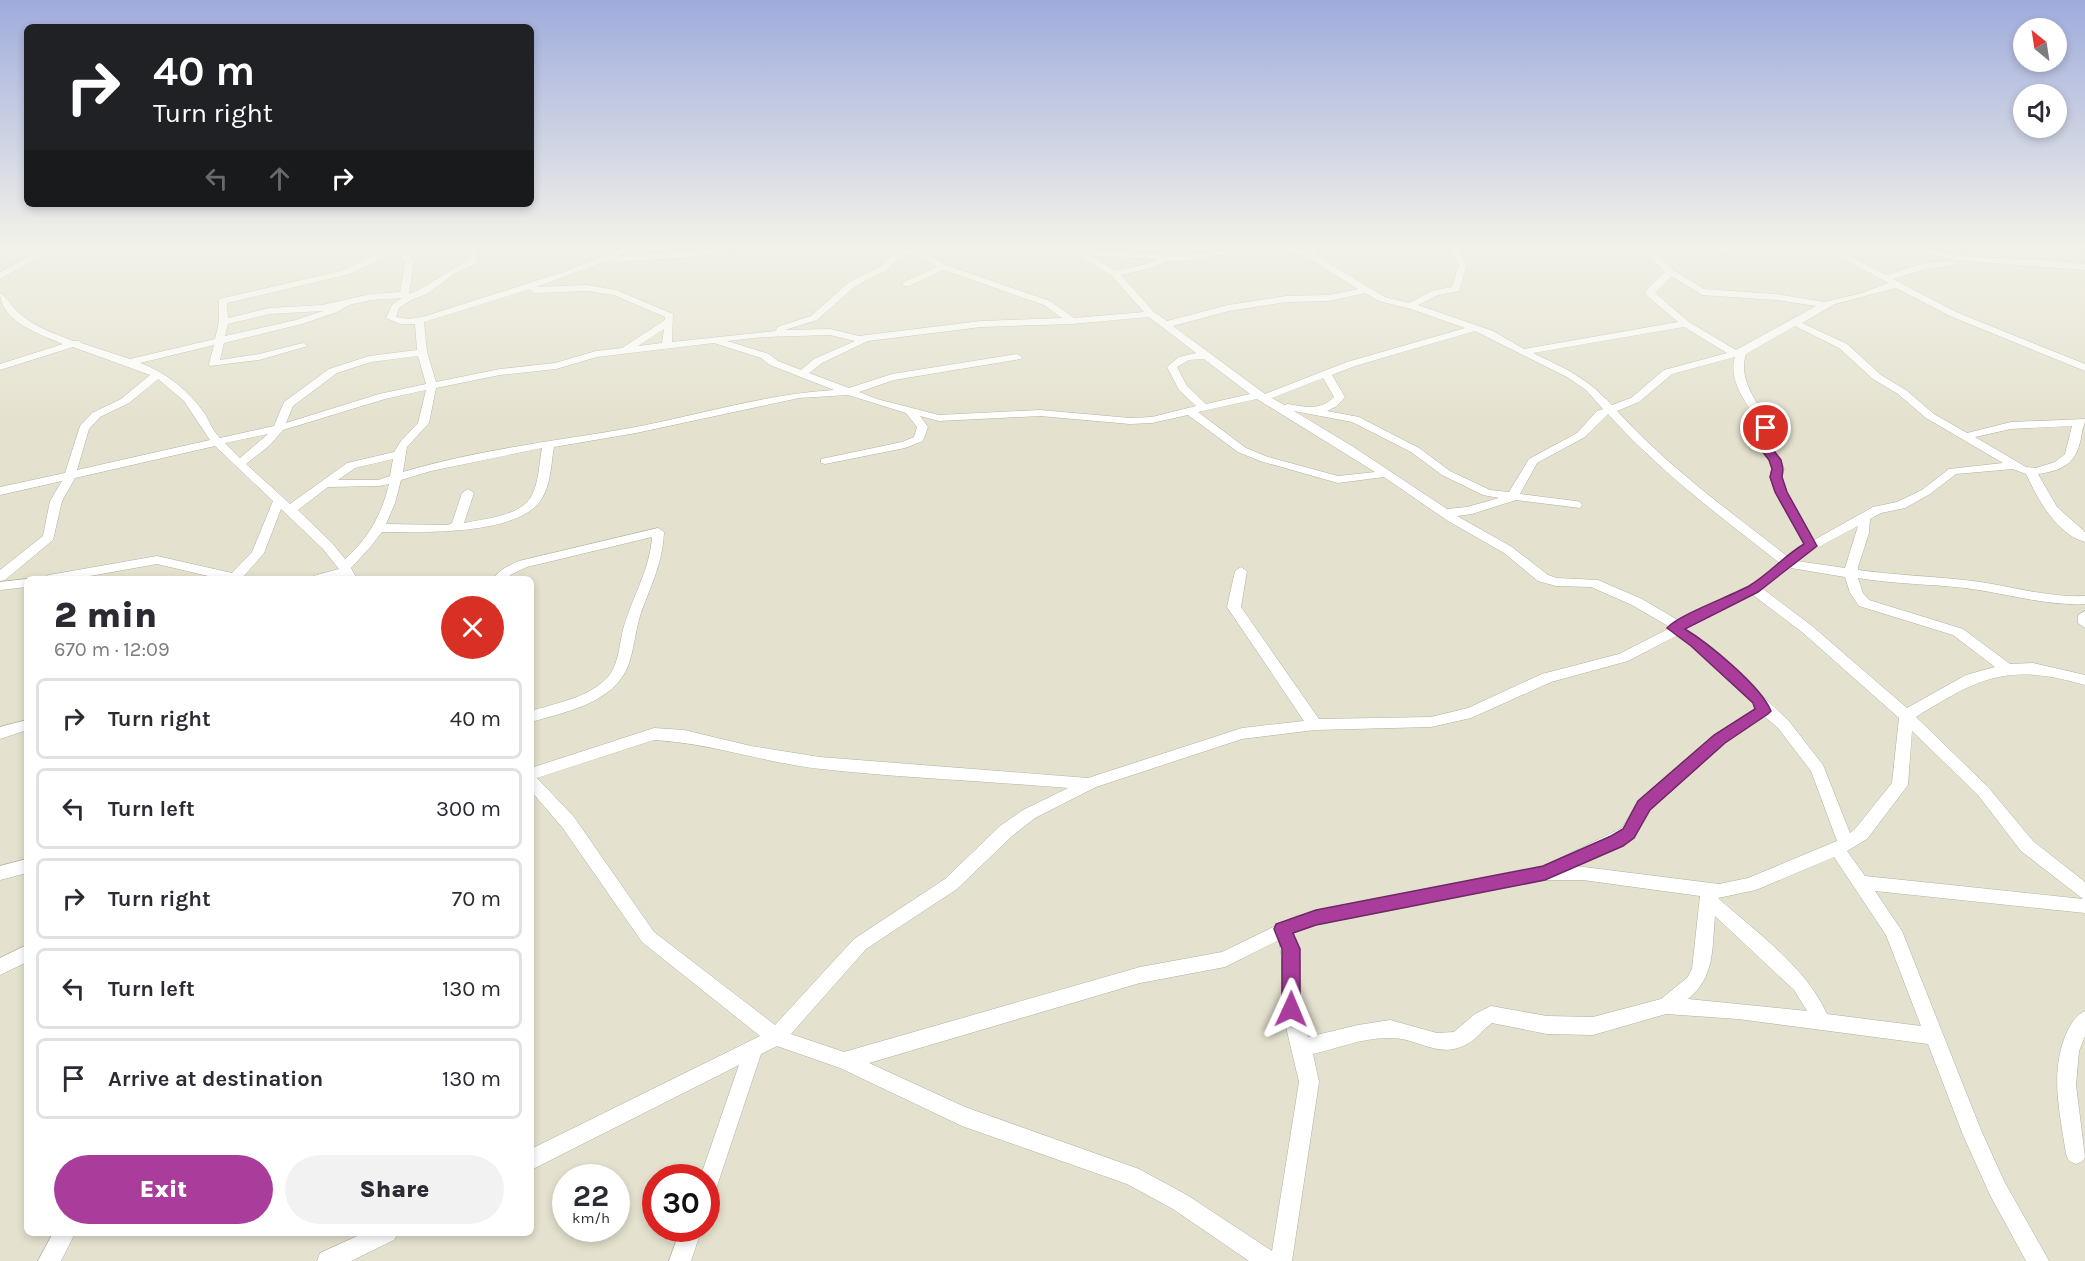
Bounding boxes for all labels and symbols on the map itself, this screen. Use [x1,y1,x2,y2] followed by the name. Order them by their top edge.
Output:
[2013,18,2067,72] north arrow
[1740,402,1791,453] pin
[1259,977,1323,1041] position arrow
[642,1164,720,1242] speed limit sign: 30

